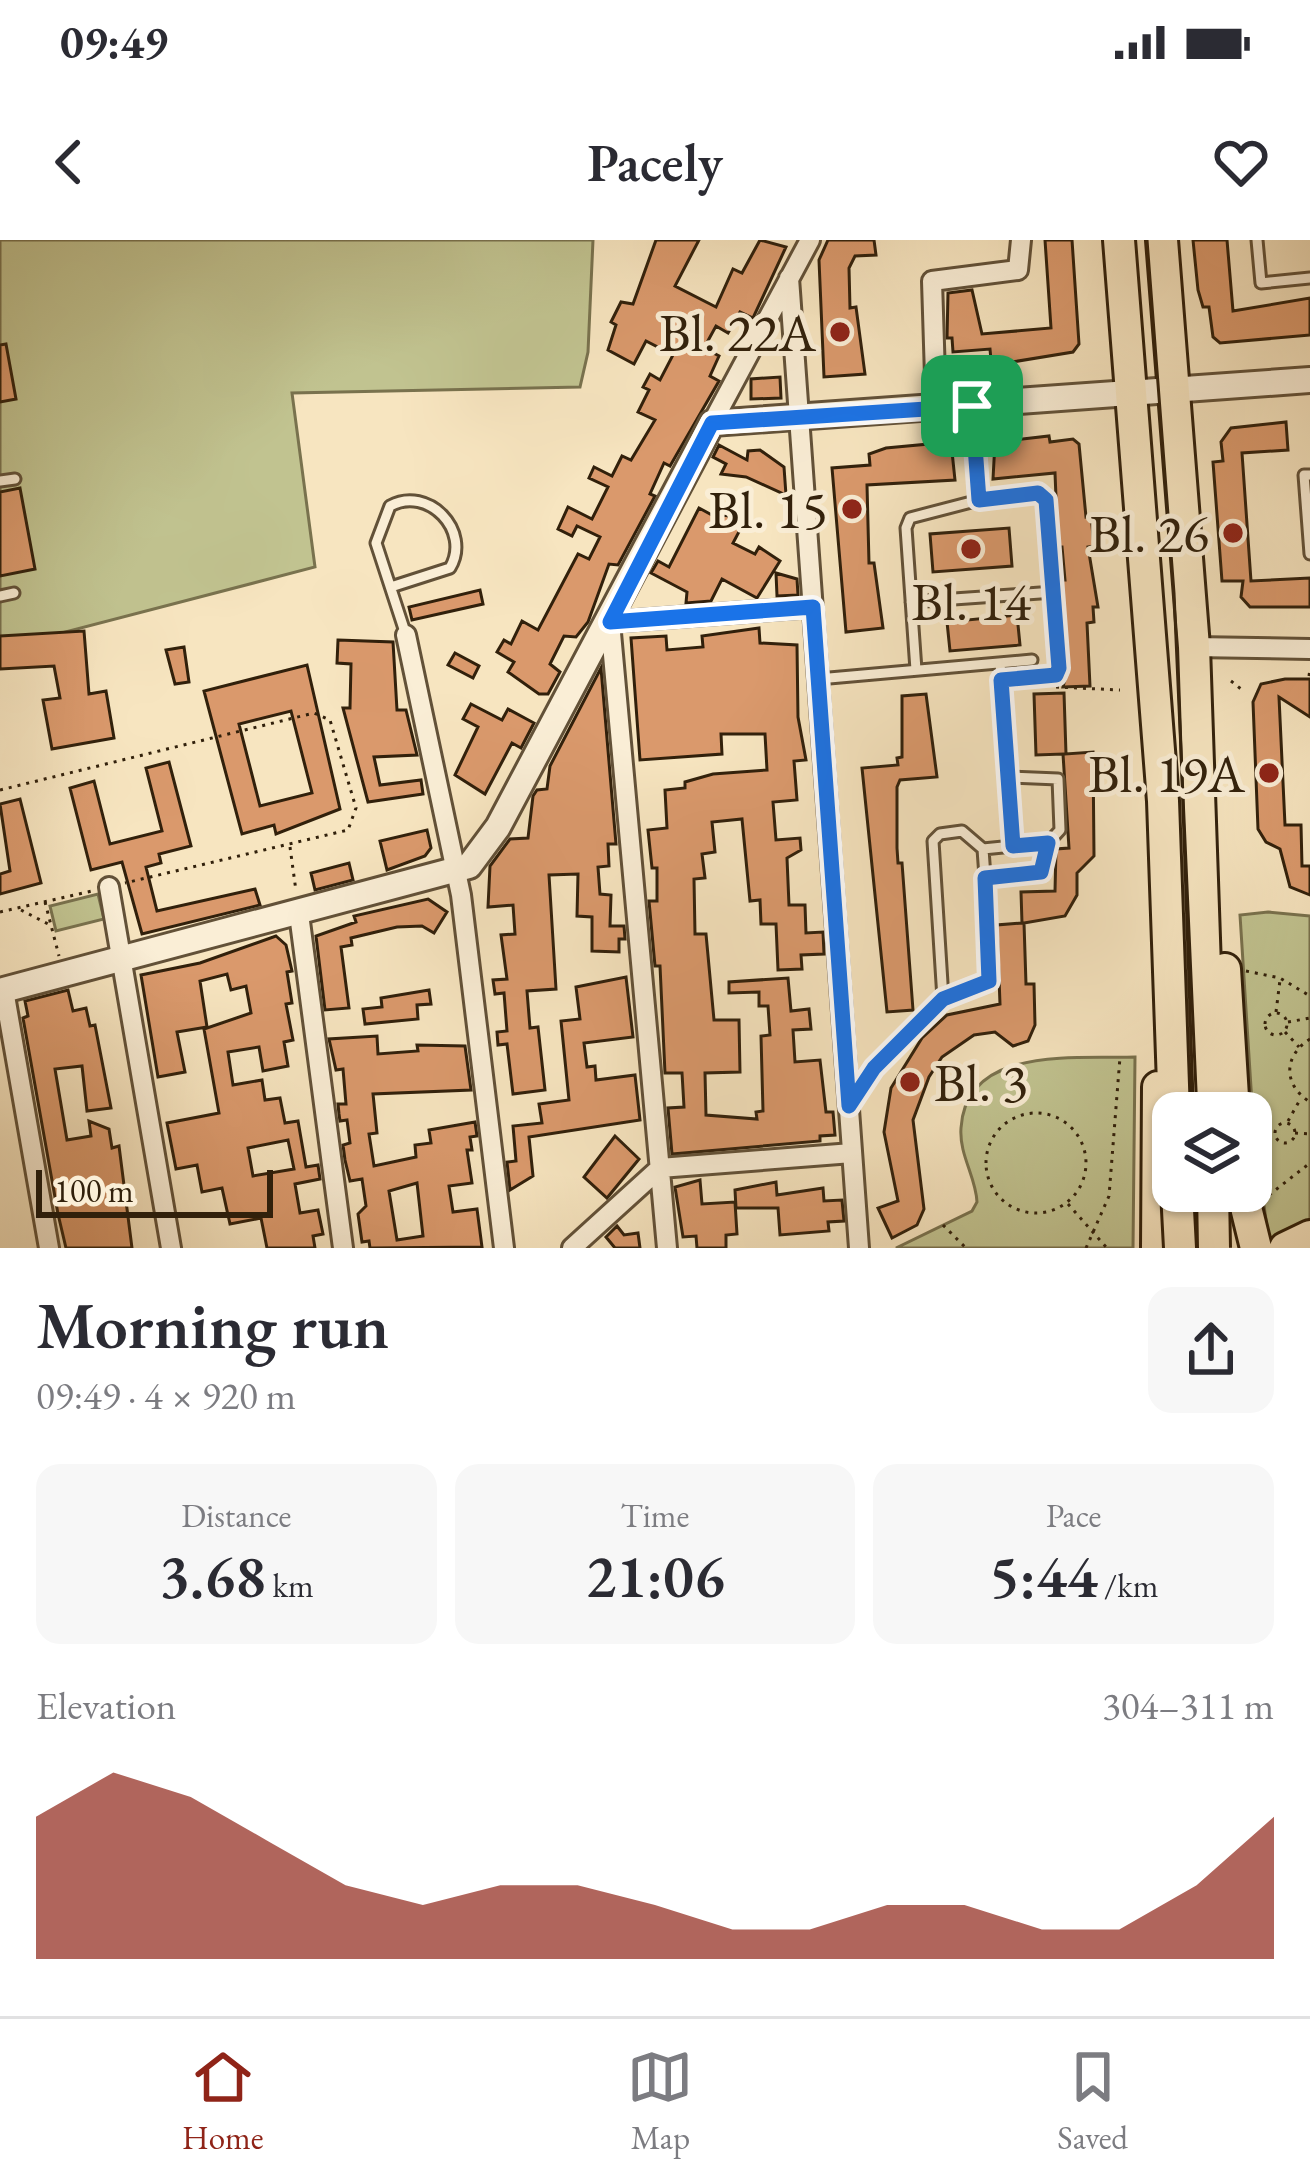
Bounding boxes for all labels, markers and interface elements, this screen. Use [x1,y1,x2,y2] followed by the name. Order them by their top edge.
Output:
[60,13,168,71] text: 09:49
[587,127,723,197] text: Pacely
[36,129,102,195] icon: back
[1208,129,1274,195] icon: heart
[659,297,817,367] place label: Bl. 22A
[827,319,853,345] marker: Bl. 22A
[921,355,1023,457] pin
[939,373,1005,439] icon: arrive
[708,474,828,544] place label: Bl. 15
[839,496,865,522] marker: Bl. 15
[1089,498,1209,568] place label: Bl. 26
[1220,520,1246,546] marker: Bl. 26
[958,536,984,562] marker: Bl. 14
[911,566,1032,636] place label: Bl. 14
[1088,738,1246,808] place label: Bl. 19A
[1256,760,1282,786] marker: Bl. 19A
[934,1047,1028,1117] place label: Bl. 3
[897,1069,923,1095] marker: Bl. 3
[1152,1092,1272,1212] map controls
[1152,1092,1272,1212] button: layers
[36,1164,273,1217] scale bar
[54,1169,134,1212] text: 100 m
[36,1282,389,1368] text: Morning run
[1148,1287,1274,1413] button: share
[36,1370,296,1421] text: 09:49 · 4 × 920 m
[181,1494,291,1537] text: Distance
[621,1494,689,1537] text: Time
[1046,1494,1101,1537] text: Pace
[159,1537,266,1615] text: 3.68
[585,1537,725,1615] text: 21:06
[989,1537,1098,1615] text: 5:44
[266,1564,314,1607] text: km
[1098,1564,1158,1607] text: /km
[36,1680,176,1731] text: Elevation
[1102,1680,1274,1731] text: 304–311 m
[182,2044,264,2159] tab: Home
[627,2044,693,2159] tab: Map
[1057,2044,1128,2159] tab: Saved

